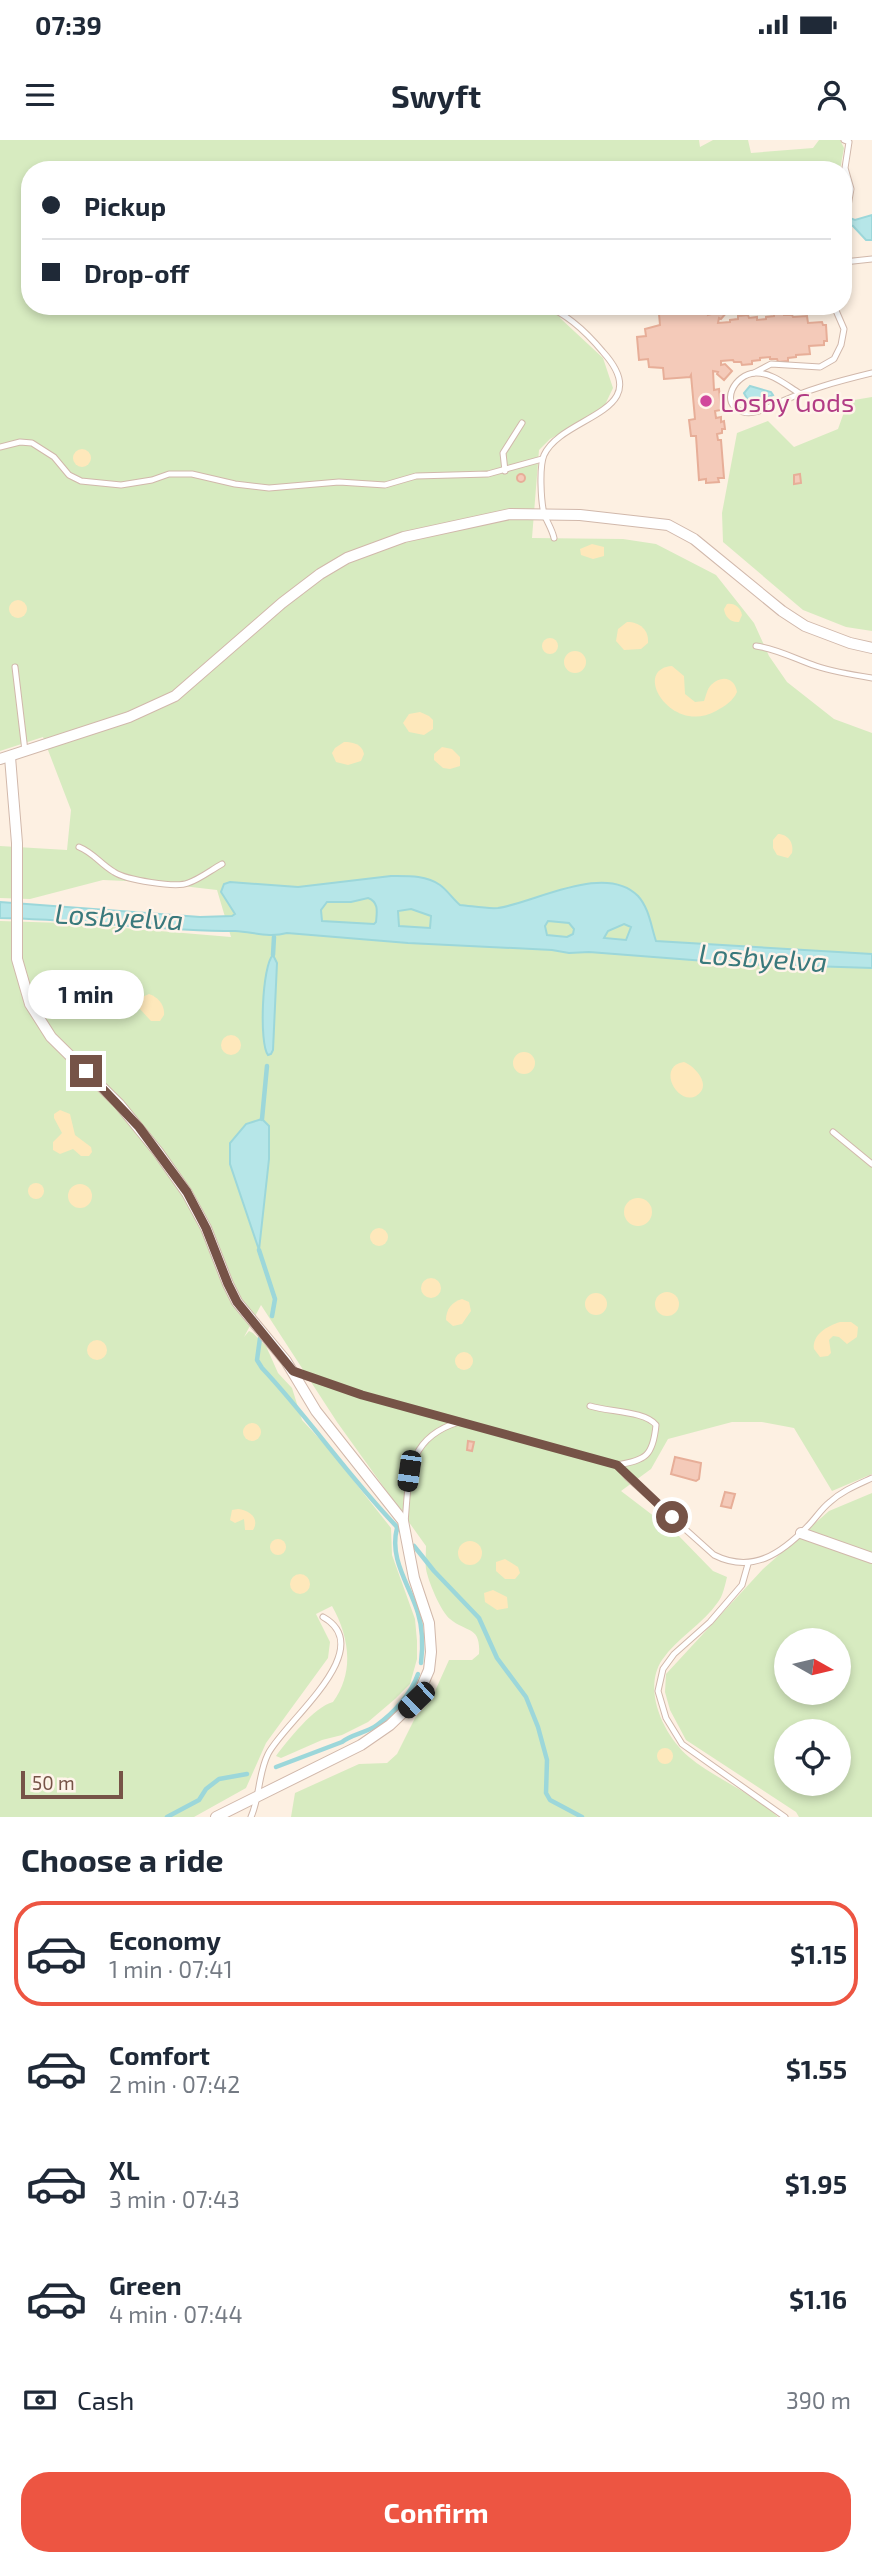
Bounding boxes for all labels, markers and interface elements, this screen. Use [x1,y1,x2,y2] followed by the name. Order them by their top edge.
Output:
[35,9,102,40] text: 07:39
[21,76,59,114] icon: menu
[391,76,481,114] text: Swyft
[813,76,851,114] icon: person
[84,190,166,221] text: Pickup
[84,257,189,288] text: Drop-off
[720,386,854,417] place label: Losby Gods
[698,393,714,409] marker: Losby Gods
[54,896,184,936] water label: Losbyelva
[698,936,828,978] water label: Losbyelva
[28,970,144,1018] callout: 1 min
[58,980,114,1008] text: 1 min
[70,1055,102,1087] route end
[396,1449,423,1493] car
[656,1501,688,1533] route start
[774,1628,850,1704] north arrow
[774,1628,851,1796] map controls
[394,1678,439,1722] car
[774,1719,851,1796] button: locate
[21,1768,122,1800] scale bar
[32,1771,75,1794] text: 50 m
[21,1840,224,1878] text: Choose a ride
[25,1922,88,1985] icon: car
[109,1924,221,1955] text: Economy
[790,1938,847,1969] text: $1.15
[109,1955,233,1983] text: 1 min · 07:41
[25,2037,88,2100] icon: car
[109,2039,210,2070] text: Comfort
[786,2053,847,2084] text: $1.55
[109,2070,240,2098] text: 2 min · 07:42
[25,2152,88,2215] icon: car
[109,2154,140,2185] text: XL
[785,2168,847,2199] text: $1.95
[109,2185,240,2213] text: 3 min · 07:43
[25,2267,88,2330] icon: car
[109,2269,182,2300] text: Green
[789,2283,847,2314] text: $1.16
[109,2300,243,2328] text: 4 min · 07:44
[21,2381,59,2419] icon: cash
[77,2384,134,2415] text: Cash
[786,2386,851,2414] text: 390 m
[21,2472,851,2552] button: Confirm

